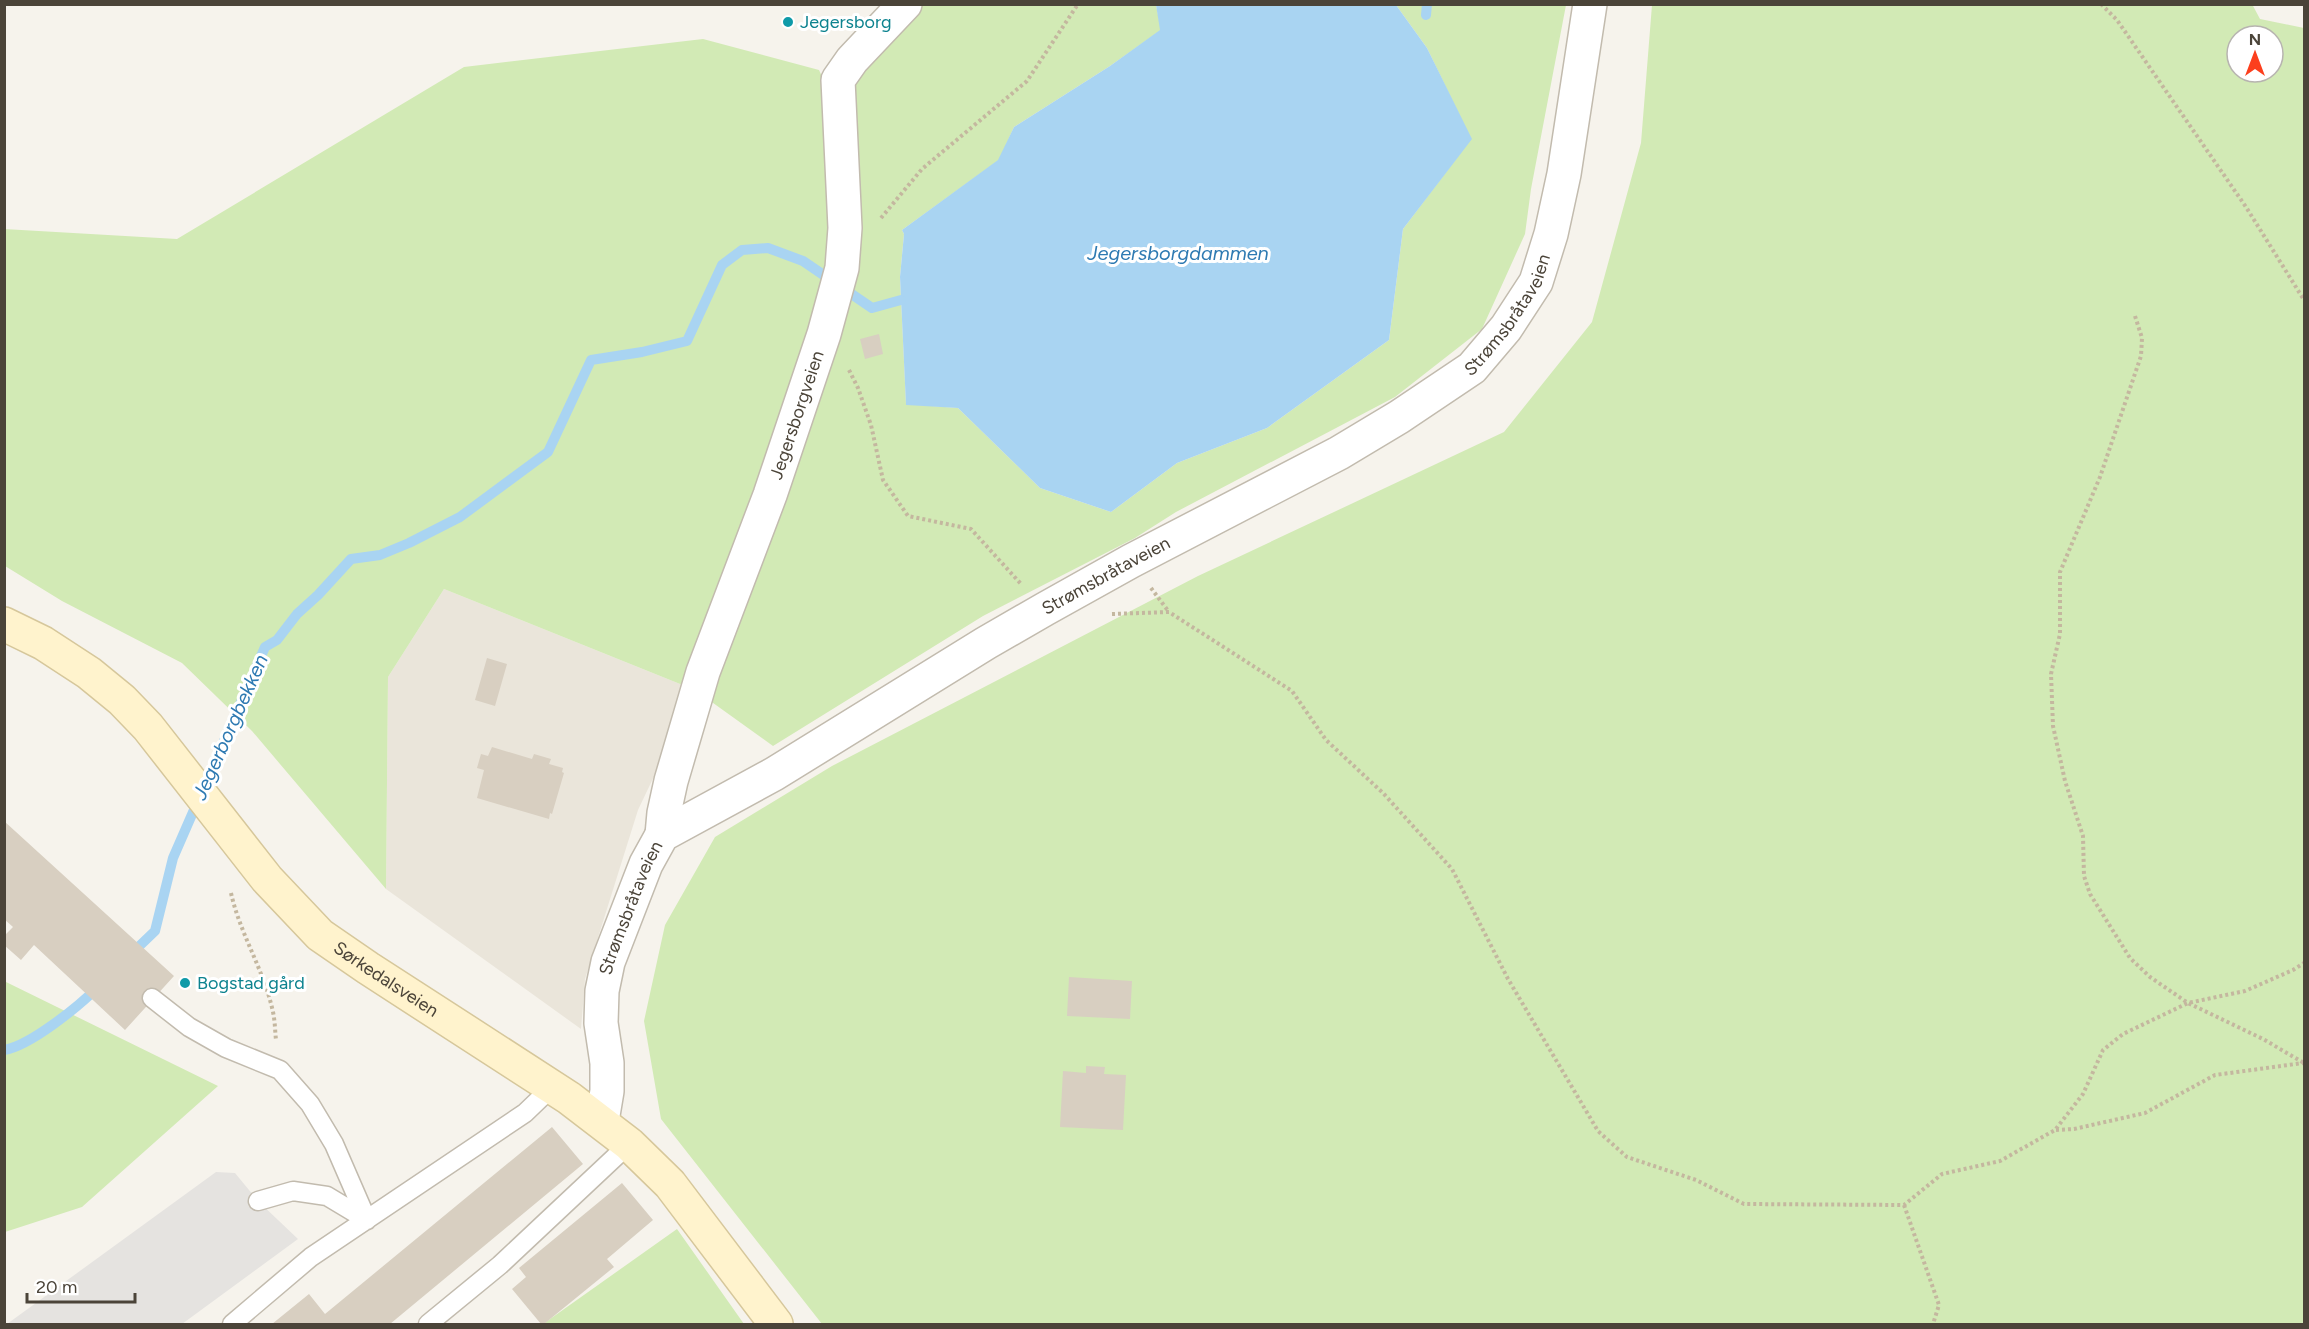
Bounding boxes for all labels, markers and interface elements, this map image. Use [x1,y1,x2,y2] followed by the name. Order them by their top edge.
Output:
[800,11,892,33] place label: Jegersborg
[781,15,795,29] marker: Jegersborg
[2225,24,2285,84] north arrow
[2249,30,2261,49] text: N
[1086,241,1269,265] water label: Jegersborgdammen
[1460,251,1555,381] street label: Strømsbråtaveien
[765,348,829,482] street label: Jegersborgveien
[1038,532,1174,620] street label: Strømsbråtaveien
[187,651,273,804] water label: Jegerborgbekken
[595,837,668,977] street label: Strømsbråtaveien
[329,937,443,1022] street label: Sørkedalsveien
[197,972,305,994] place label: Bogstad gård
[178,976,192,990] marker: Bogstad gård
[27,1266,135,1304] scale bar
[36,1276,77,1298] text: 20 m

